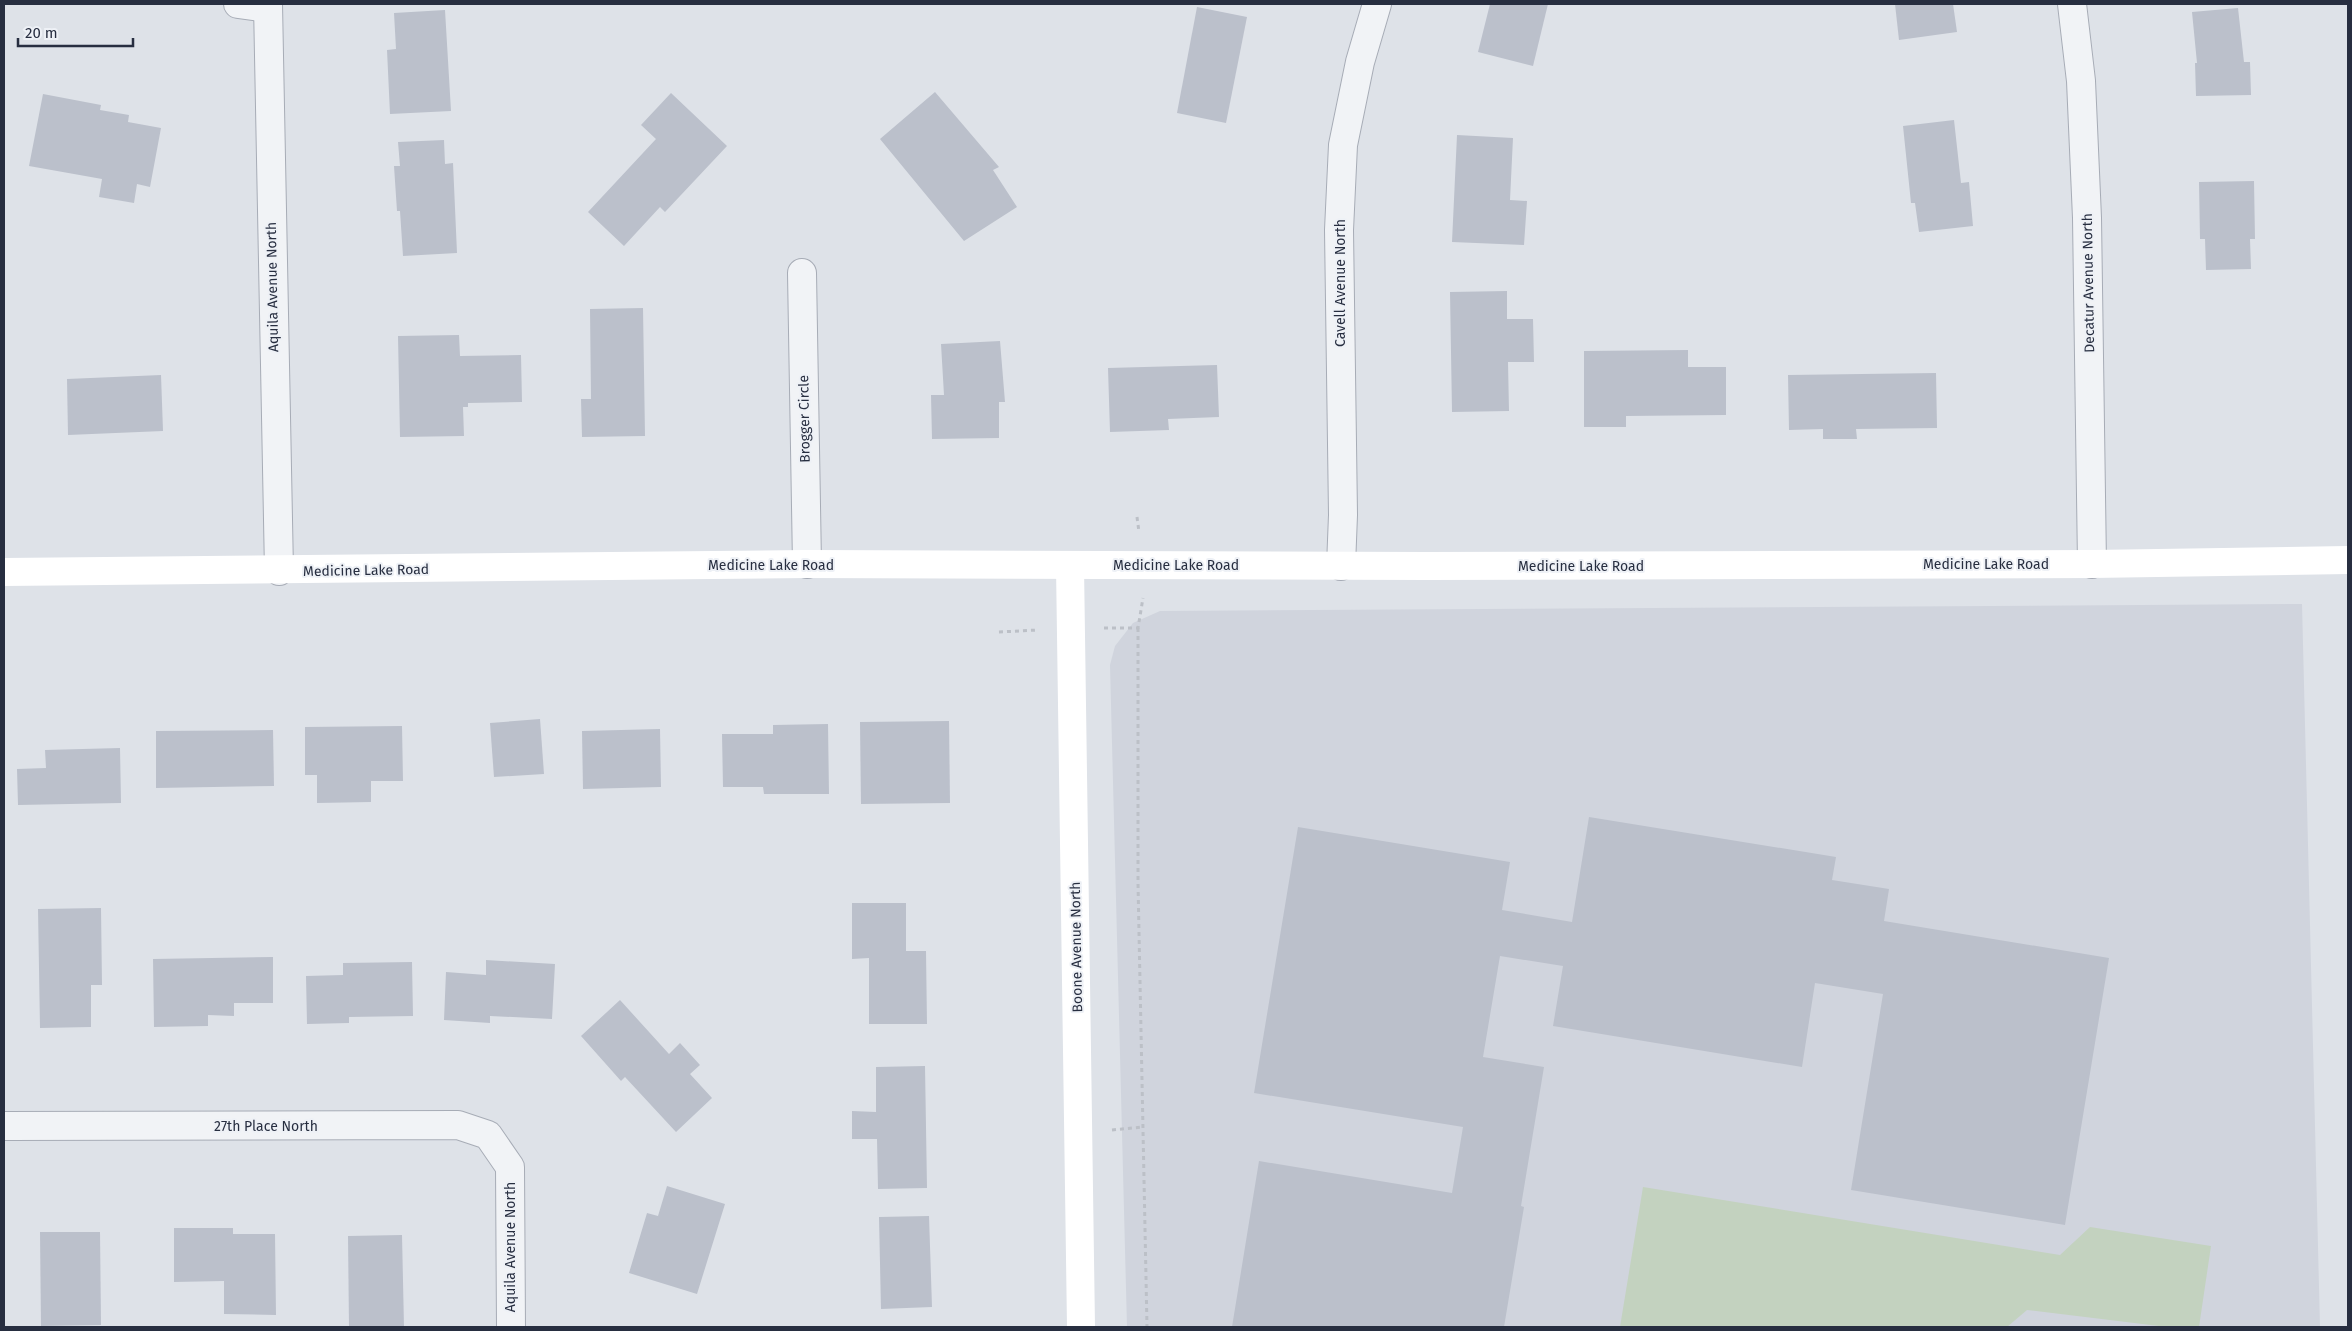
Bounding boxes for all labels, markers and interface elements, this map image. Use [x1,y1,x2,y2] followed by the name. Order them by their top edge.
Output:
[18,15,132,47] scale bar
[25,24,58,42] text: 20 m
[2079,213,2098,353] street label: Decatur Avenue North
[1332,219,1349,347] street label: Cavell Avenue North
[263,222,282,352] street label: Aquila Avenue North
[795,375,814,463] street label: Brogger Circle
[1923,556,2049,573] street label: Medicine Lake Road
[708,557,834,574] street label: Medicine Lake Road
[1113,557,1239,574] street label: Medicine Lake Road
[1518,558,1644,575] street label: Medicine Lake Road
[303,561,429,580] street label: Medicine Lake Road
[1067,881,1086,1013] street label: Boone Avenue North
[214,1118,318,1135] street label: 27th Place North
[502,1182,519,1312] street label: Aquila Avenue North

